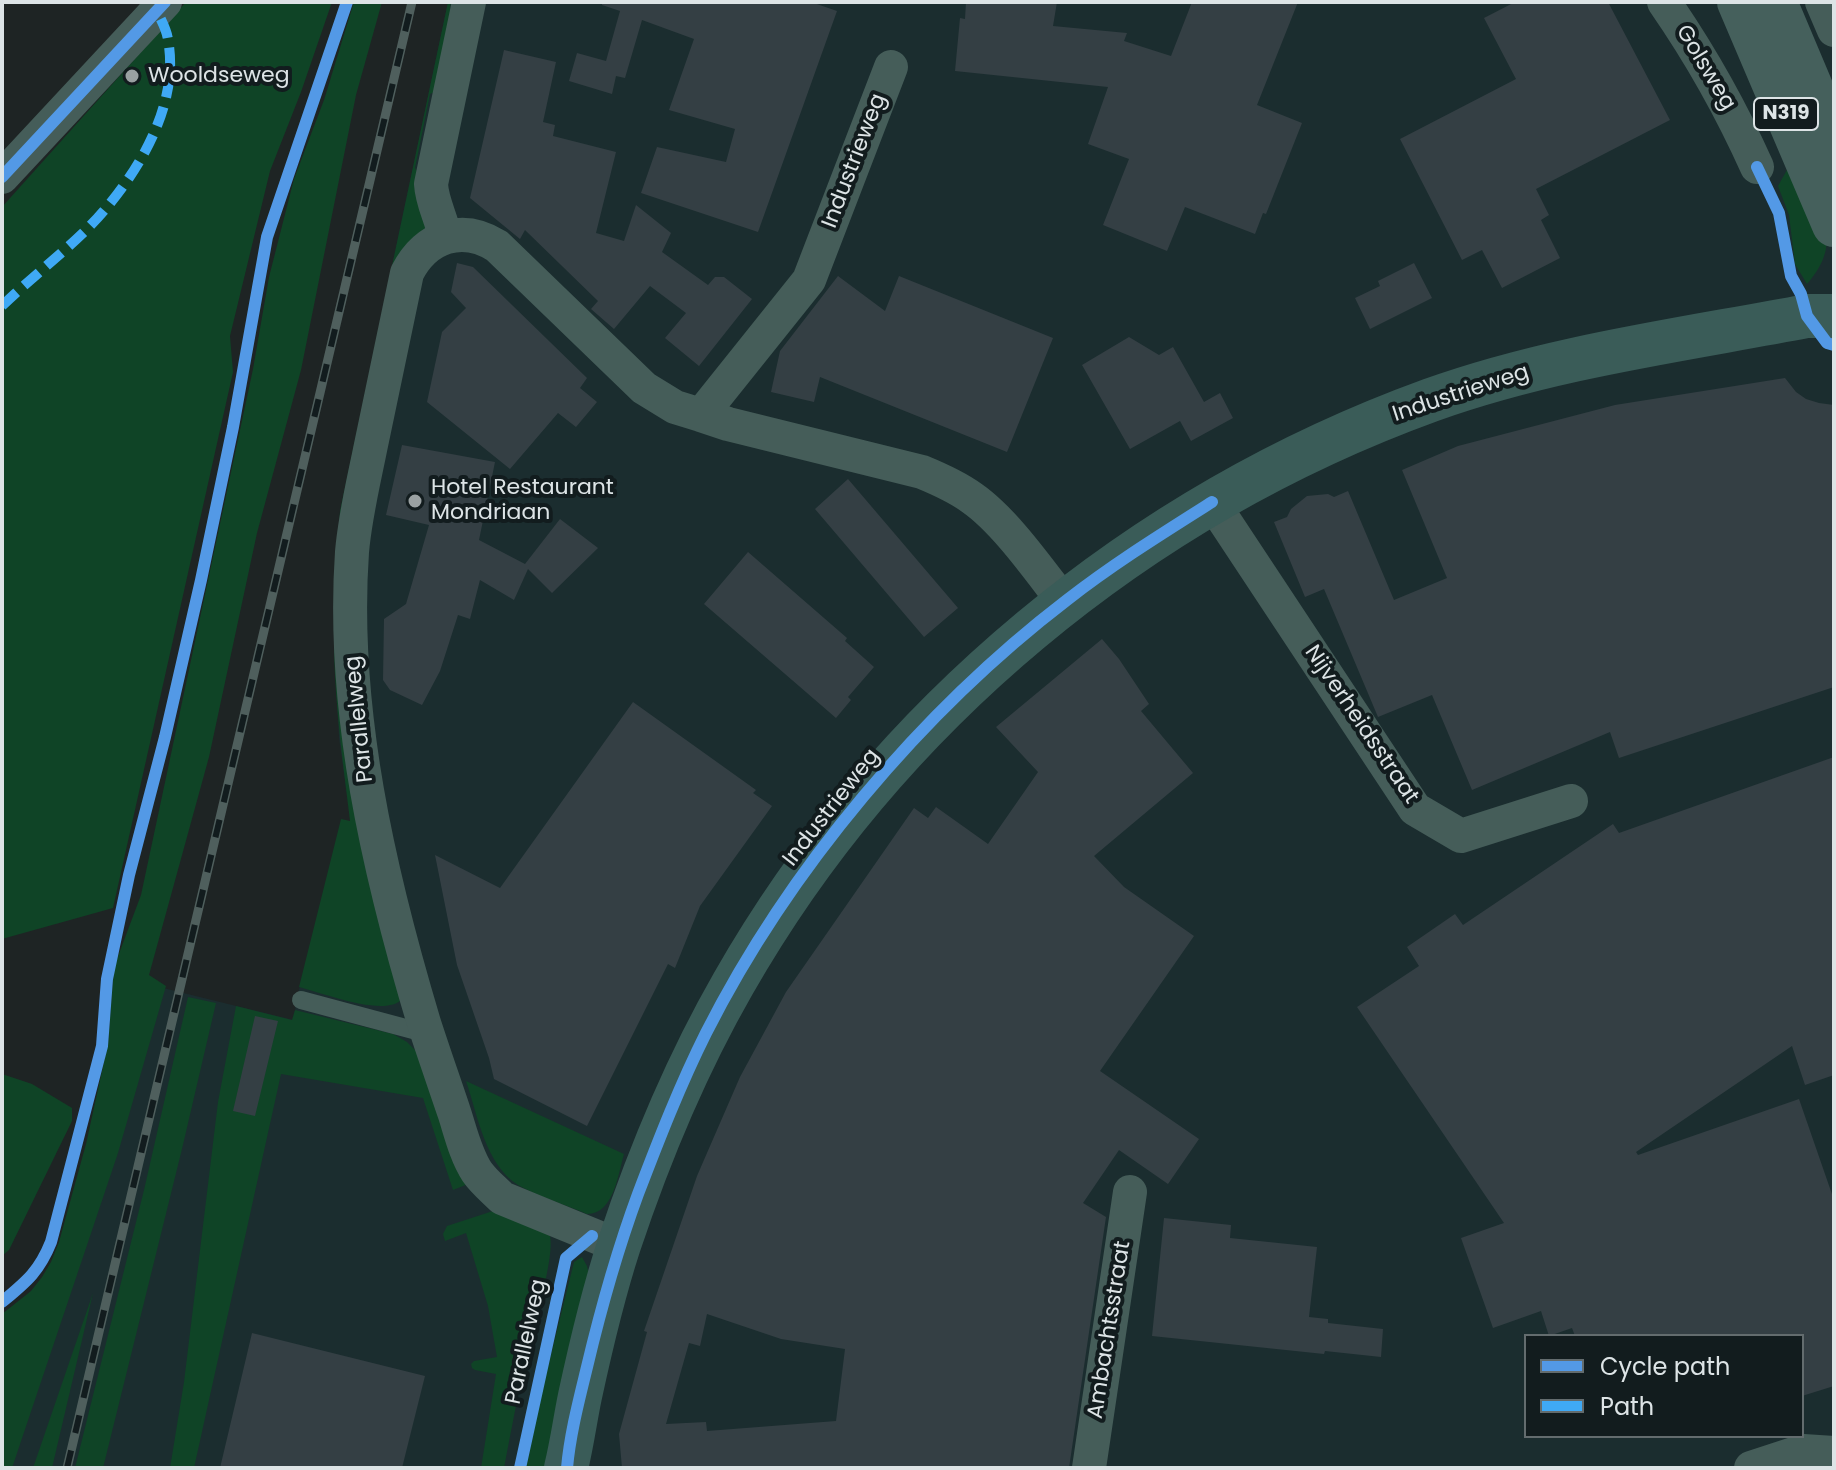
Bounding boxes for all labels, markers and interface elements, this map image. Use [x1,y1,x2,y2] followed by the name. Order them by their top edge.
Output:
[1669,21,1741,115] street label: Golsweg
[148,63,290,89] place label: Wooldseweg
[123,67,141,85] marker: Wooldseweg
[817,90,893,232] street label: Industrieweg
[1754,98,1818,130] road number: N319
[1390,360,1532,428] street label: Industrieweg
[431,475,614,526] place label: Hotel Restaurant Mondriaan
[406,492,424,510] marker: Hotel Restaurant Mondriaan
[1298,641,1424,809] street label: Nijverheidsstraat
[340,654,380,784] street label: Parallelweg
[778,744,886,872] street label: Industrieweg
[1083,1239,1137,1421] street label: Ambachtsstraat
[501,1277,553,1407] street label: Parallelweg
[1524,1334,1804,1438] legend
[1600,1350,1730,1383] text: Cycle path
[1600,1390,1654,1423] text: Path

